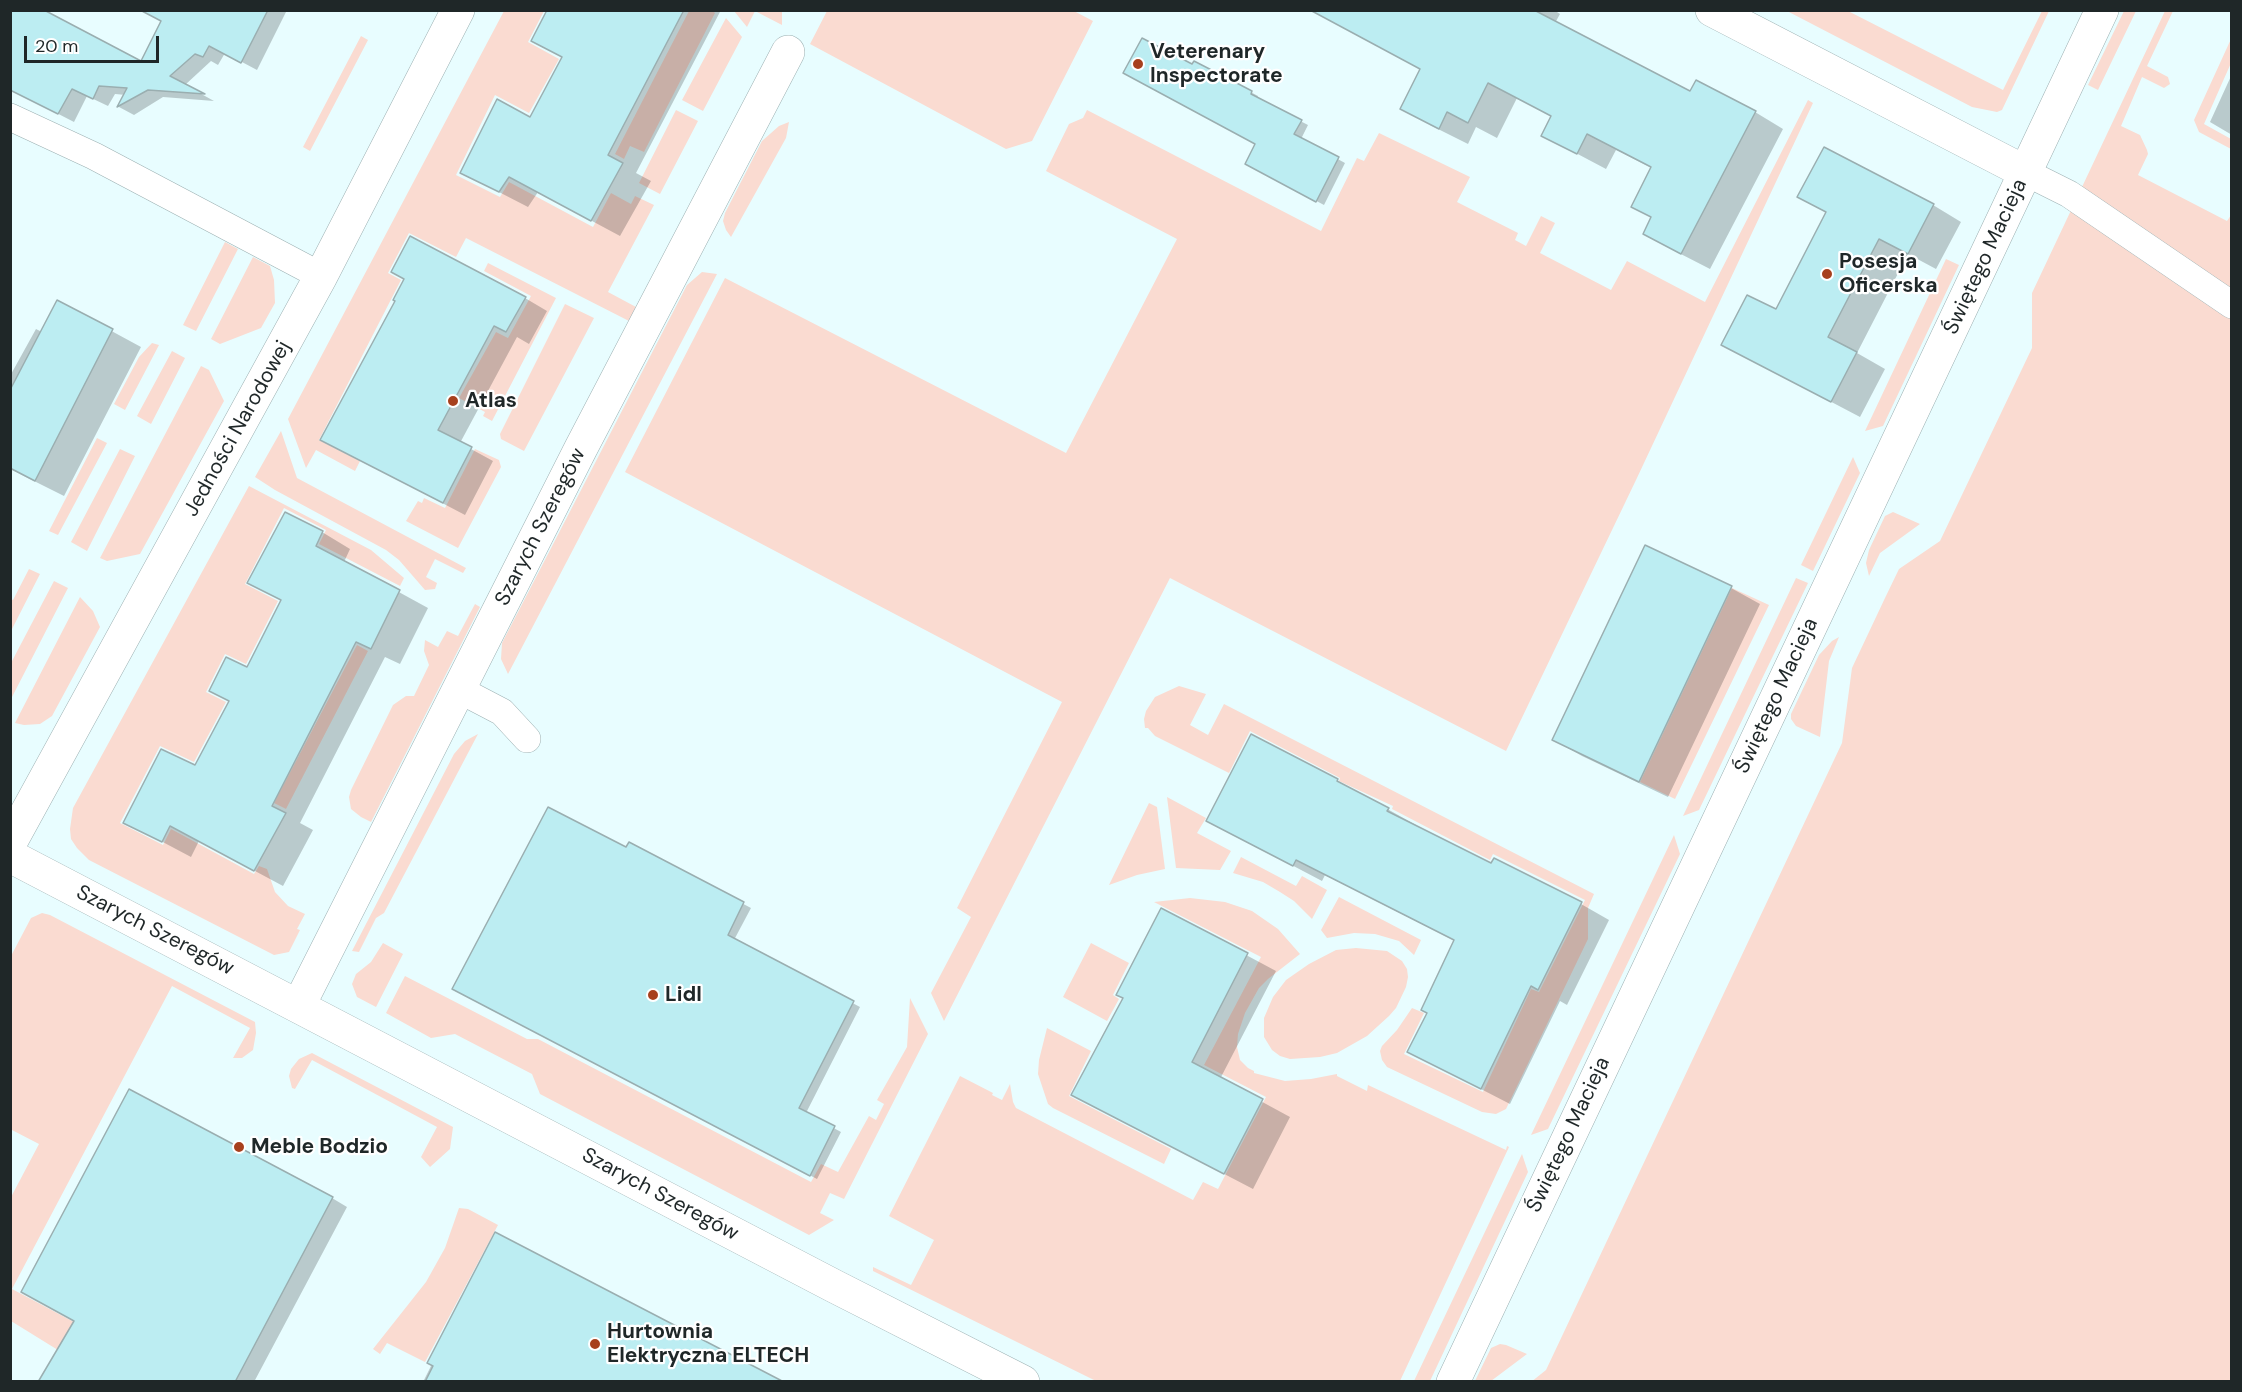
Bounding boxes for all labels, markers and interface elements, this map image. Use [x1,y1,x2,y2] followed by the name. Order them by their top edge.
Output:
[27,24,162,62] scale bar
[35,34,78,58] text: 20 m
[1150,39,1283,89] place label: Veterenary Inspectorate
[1131,57,1145,71] marker: Veterenary Inspectorate
[1939,175,2033,339] street label: Świętego Macieja
[1839,249,1937,299] place label: Posesja Oficerska
[1820,267,1834,281] marker: Posesja Oficerska
[179,337,297,521] street label: Jedności Narodowej
[465,388,517,414] place label: Atlas
[446,394,460,408] marker: Atlas
[490,444,592,610] street label: Szarych Szeregów
[1730,614,1824,778] street label: Świętego Macieja
[72,880,238,982] street label: Szarych Szeregów
[665,982,702,1008] place label: Lidl
[646,988,660,1002] marker: Lidl
[1522,1053,1616,1217] street label: Świętego Macieja
[251,1134,388,1160] place label: Meble Bodzio
[232,1140,246,1154] marker: Meble Bodzio
[577,1143,743,1247] street label: Szarych Szeregów
[607,1319,809,1369] place label: Hurtownia Elektryczna ELTECH
[588,1337,602,1351] marker: Hurtownia Elektryczna ELTECH

